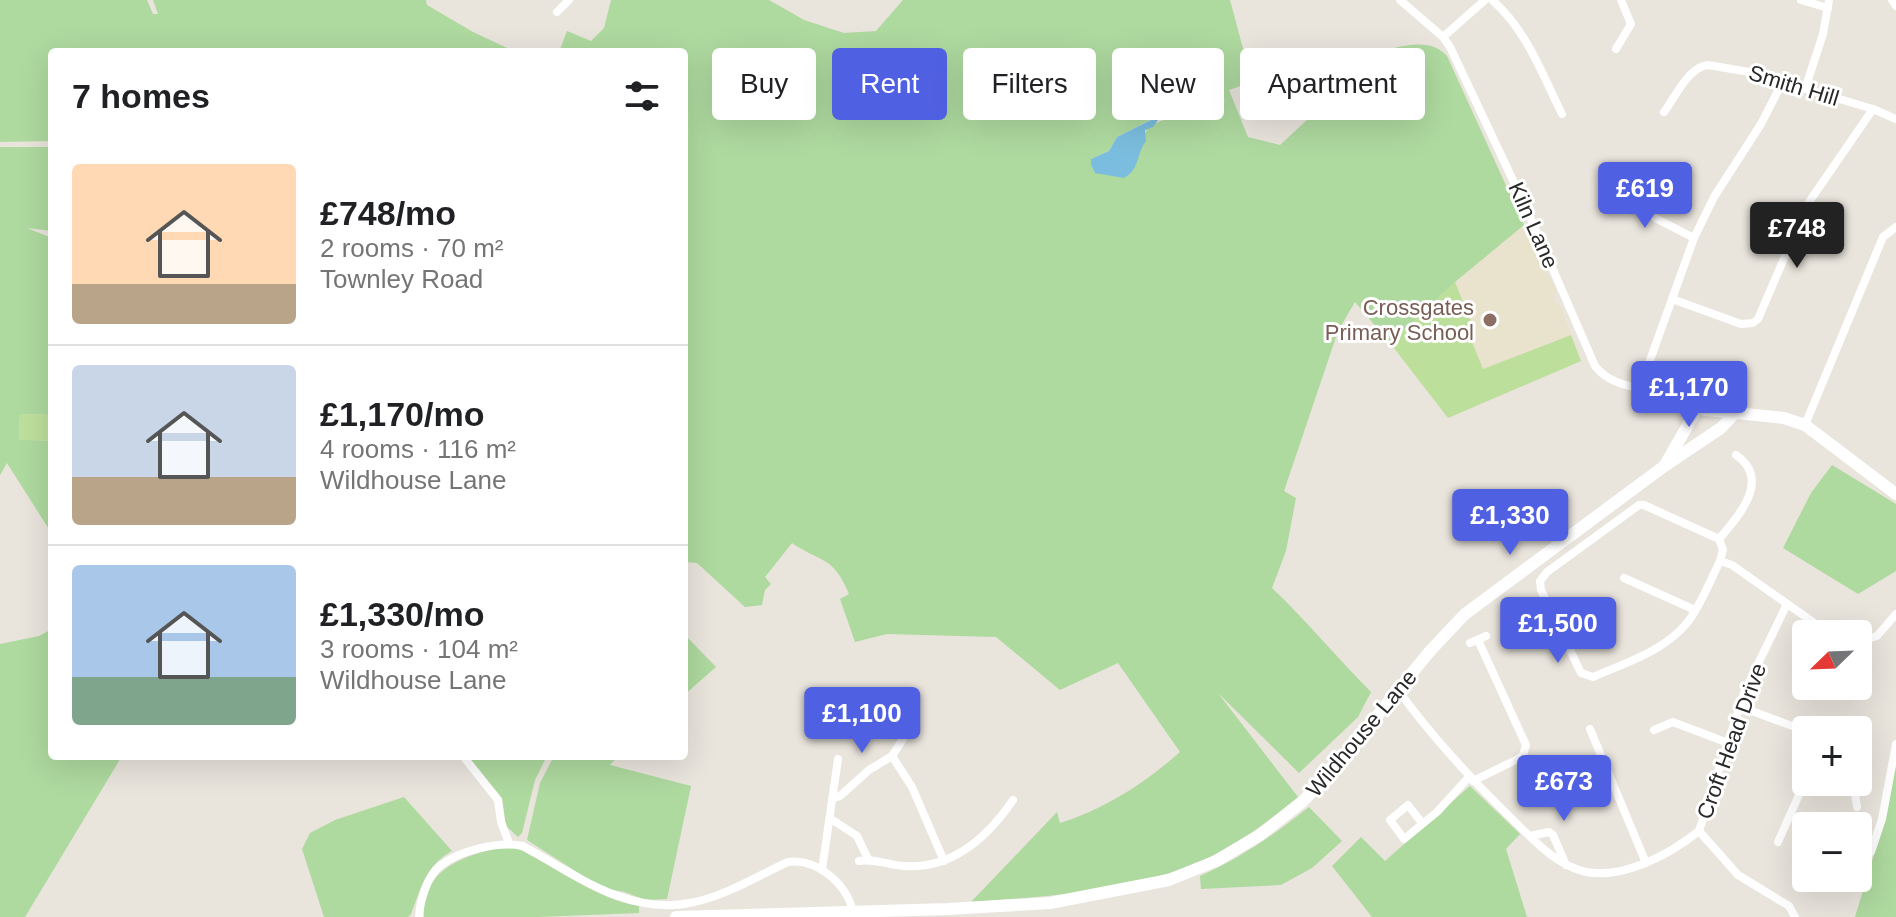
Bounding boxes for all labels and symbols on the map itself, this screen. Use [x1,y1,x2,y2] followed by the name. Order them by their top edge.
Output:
[1746,60,1842,111] street label: Smith Hill
[1598,162,1692,230] pin: £619
[1503,178,1564,272] street label: Kiln Lane
[1750,202,1844,270] pin: £748
[1325,295,1474,345] place label: Crossgates Primary School
[1481,311,1499,329] marker: Crossgates Primary School
[1624,361,1754,429] pin: £1,170
[1445,489,1575,557] pin: £1,330
[1493,597,1623,665] pin: £1,500
[1792,620,1872,700] north arrow
[1692,660,1771,822] street label: Croft Head Drive
[1301,665,1422,802] street label: Wildhouse Lane
[797,687,927,755] pin: £1,100
[1517,755,1611,823] pin: £673

